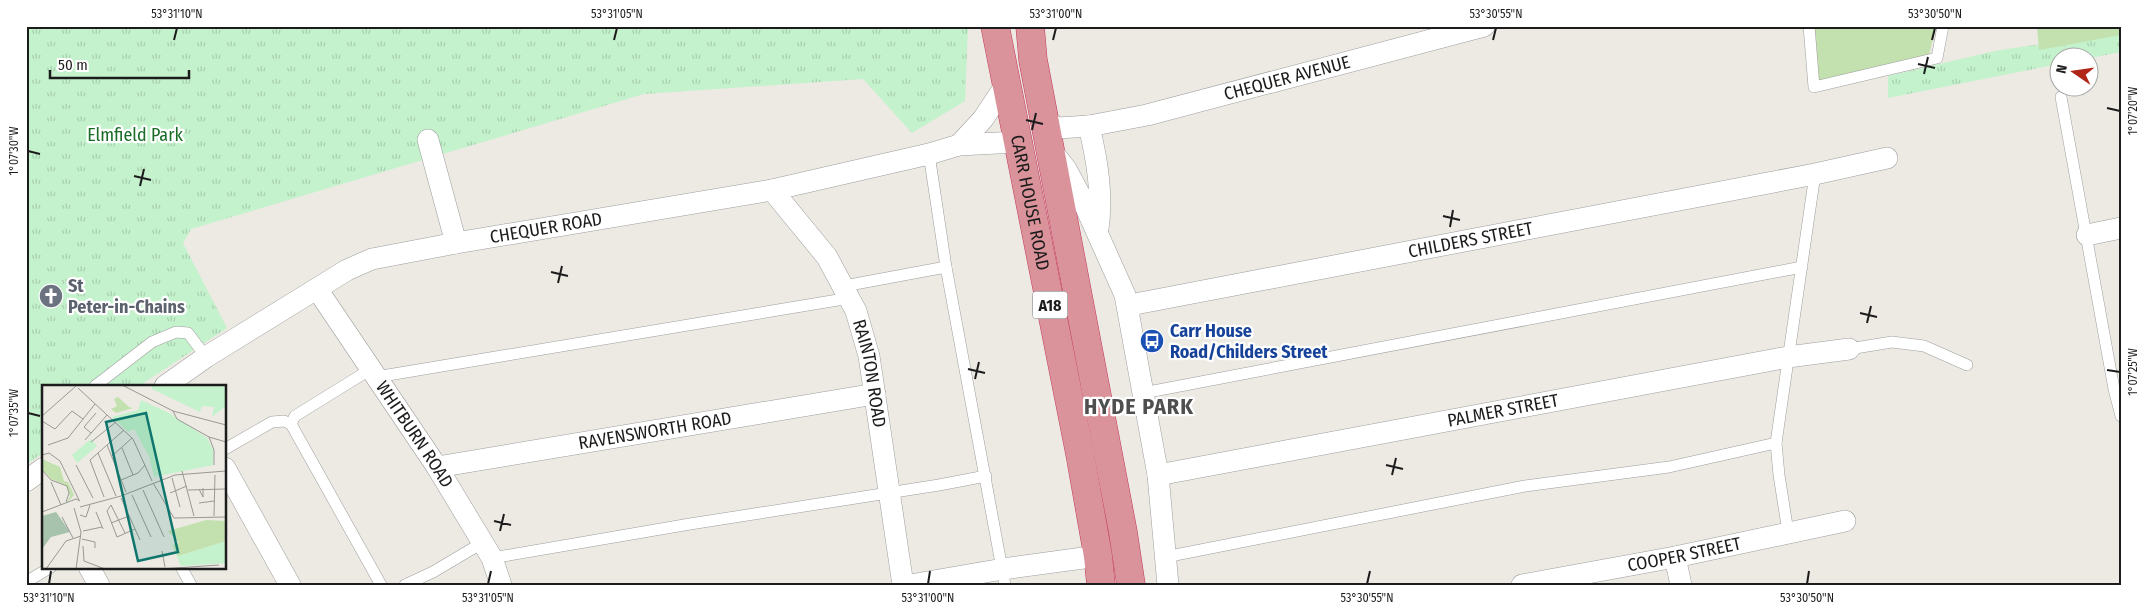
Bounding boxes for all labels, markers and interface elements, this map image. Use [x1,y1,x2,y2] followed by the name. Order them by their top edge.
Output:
[151,7,203,21] text: 53°31'10"N
[591,7,643,21] text: 53°31'05"N
[1030,7,1082,21] text: 53°31'00"N
[1470,7,1522,21] text: 53°30'55"N
[1908,7,1962,21] text: 53°30'50"N
[50,48,189,80] scale bar
[2050,48,2100,98] north arrow
[1222,51,1352,105] street label: CHEQUER AVENUE
[58,56,88,74] text: 50 m
[2053,63,2071,75] text: N
[2126,87,2140,135] text: 1°07'20"W
[87,124,183,146] park label: Elmfield Park
[7,127,21,175] text: 1°07'30"W
[1006,133,1054,272] street label: CARR HOUSE ROAD
[488,208,604,248] street label: CHEQUER ROAD
[1406,217,1535,263] street label: CHILDERS STREET
[68,275,185,318] place label: St Peter-in-Chains
[38,283,64,309] church icon: St Peter-in-Chains
[1032,292,1068,318] road number: A18
[848,317,890,429] street label: RAINTON ROAD
[1170,320,1328,363] place label: Carr House Road/Childers Street
[1139,328,1165,354] bus stop icon: Carr House Road/Childers Street
[2126,348,2140,396] text: 1°07'25"W
[371,377,458,492] street label: WHITBURN ROAD
[42,385,226,568] inset map
[7,389,21,437] text: 1°07'35"W
[1446,389,1561,432] street label: PALMER STREET
[1084,393,1194,420] district label: HYDE PARK
[577,407,733,454] street label: RAVENSWORTH ROAD
[1626,532,1744,576] street label: COOPER STREET
[23,591,75,605] text: 53°31'10"N
[462,591,514,605] text: 53°31'05"N
[902,591,954,605] text: 53°31'00"N
[1341,591,1393,605] text: 53°30'55"N
[1780,591,1834,605] text: 53°30'50"N

